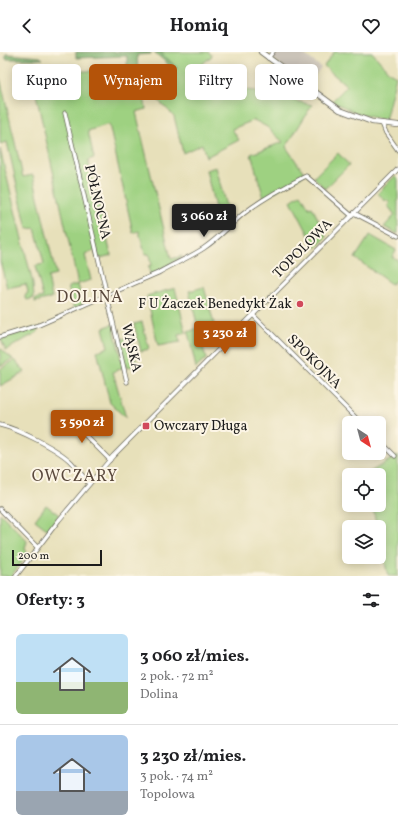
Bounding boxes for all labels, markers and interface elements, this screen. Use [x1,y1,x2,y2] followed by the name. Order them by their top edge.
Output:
[170,14,228,39] text: Homiq
[16,15,38,37] icon: back
[360,15,382,37] icon: heart
[12,64,81,100] chip: Kupno
[89,64,177,100] chip: Wynajem
[185,64,247,100] chip: Filtry
[255,64,318,100] chip: Nowe
[79,163,116,241] street label: PÓŁNOCNA
[163,204,245,238] pin: 3 060 zł
[181,208,227,226] text: 3 060 zł
[269,215,337,283] street label: TOPOLOWA
[57,287,123,309] district label: DOLINA
[138,295,292,314] place label: F U Żaczek Benedykt Żak
[295,299,305,309] marker: F U Żaczek Benedykt Żak
[184,321,266,355] pin: 3 230 zł
[116,322,146,374] street label: WĄSKA
[203,325,247,343] text: 3 230 zł
[283,331,346,394] street label: SPOKOJNA
[41,410,123,444] pin: 3 590 zł
[60,414,104,432] text: 3 590 zł
[342,416,386,460] north arrow
[342,416,386,564] map controls
[154,417,247,436] place label: Owczary Długa
[141,421,151,431] marker: Owczary Długa
[32,466,118,488] district label: OWCZARY
[342,468,386,512] button: locate
[342,520,386,564] button: layers
[12,548,102,567] scale bar
[18,549,49,564] text: 200 m
[16,589,85,612] text: Oferty: 3
[360,589,382,611] icon: filters
[140,645,249,668] text: 3 060 zł/mies.
[48,650,96,698] icon: home
[140,668,214,686] text: 2 pok. · 72 m²
[140,686,178,704] text: Dolina
[140,745,246,768] text: 3 230 zł/mies.
[48,751,96,799] icon: home
[140,768,213,786] text: 3 pok. · 74 m²
[140,786,195,804] text: Topolowa

